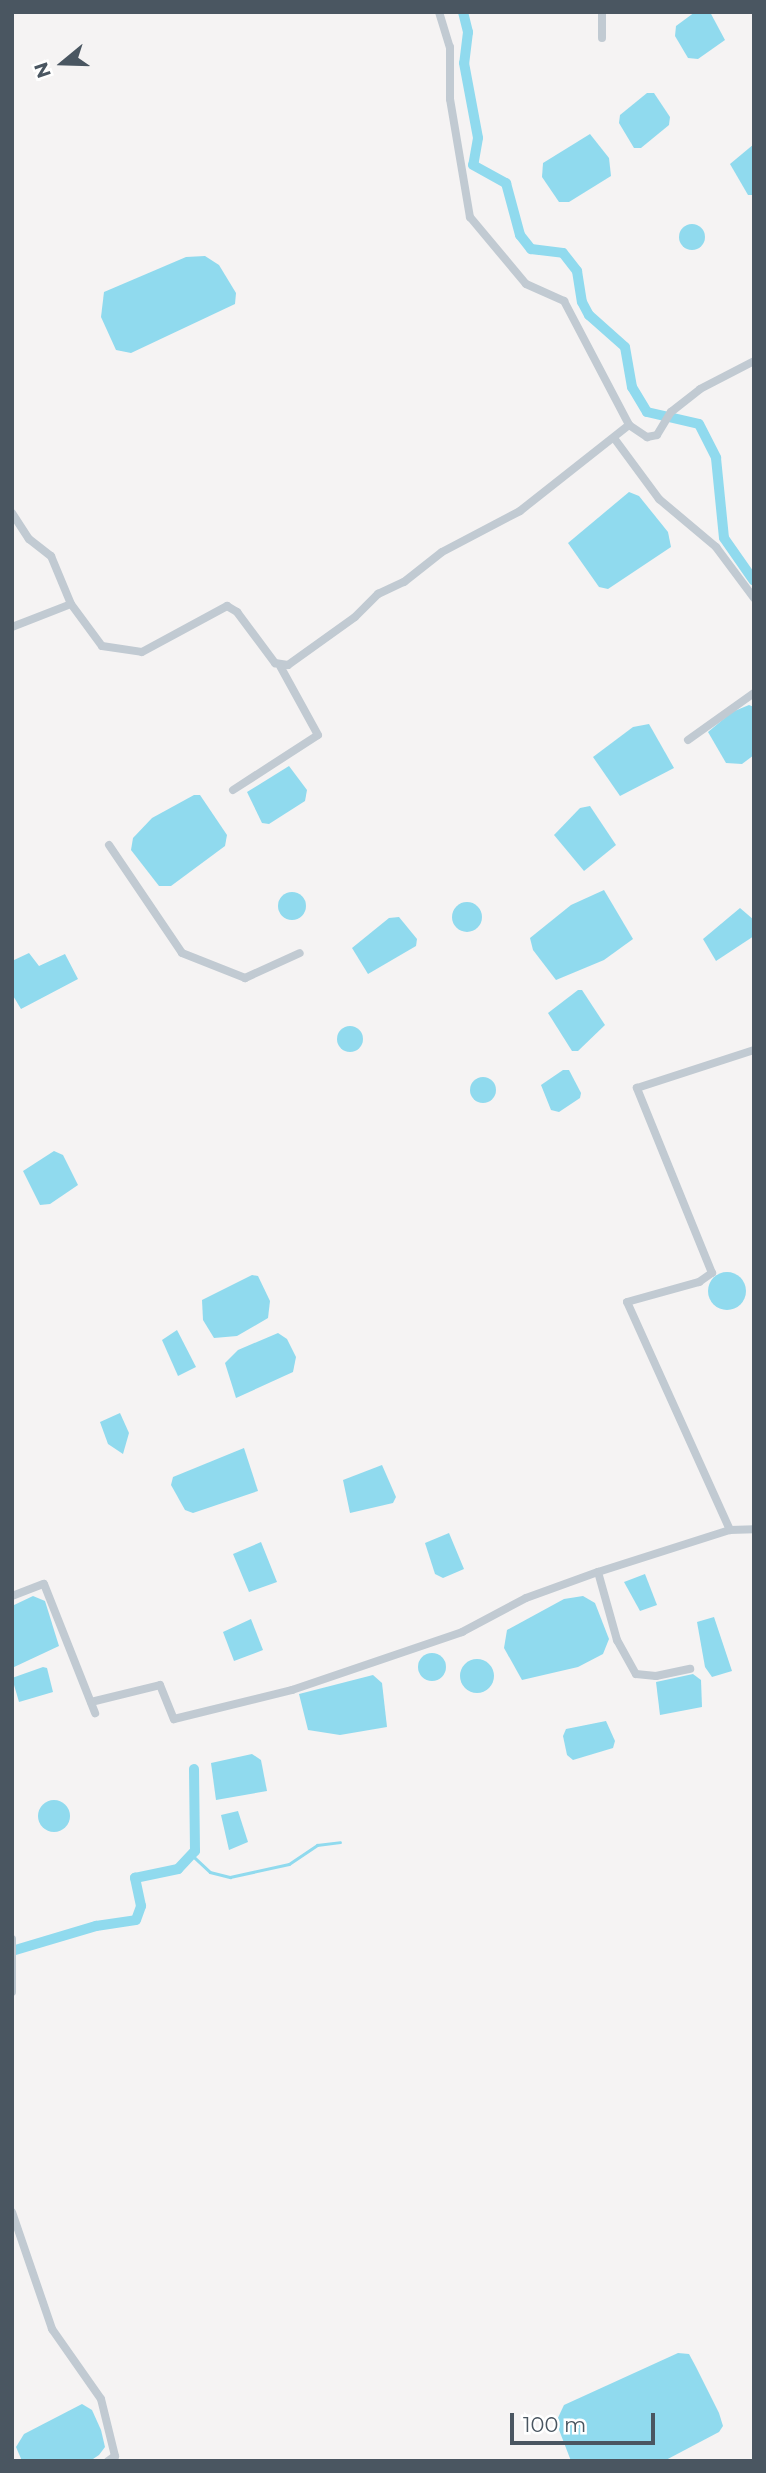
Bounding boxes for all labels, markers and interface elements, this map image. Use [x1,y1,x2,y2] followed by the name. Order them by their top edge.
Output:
[28,28,98,98] north arrow
[29,59,56,81] text: N
[514,2400,659,2444] scale bar
[523,2412,586,2437] text: 100 m

